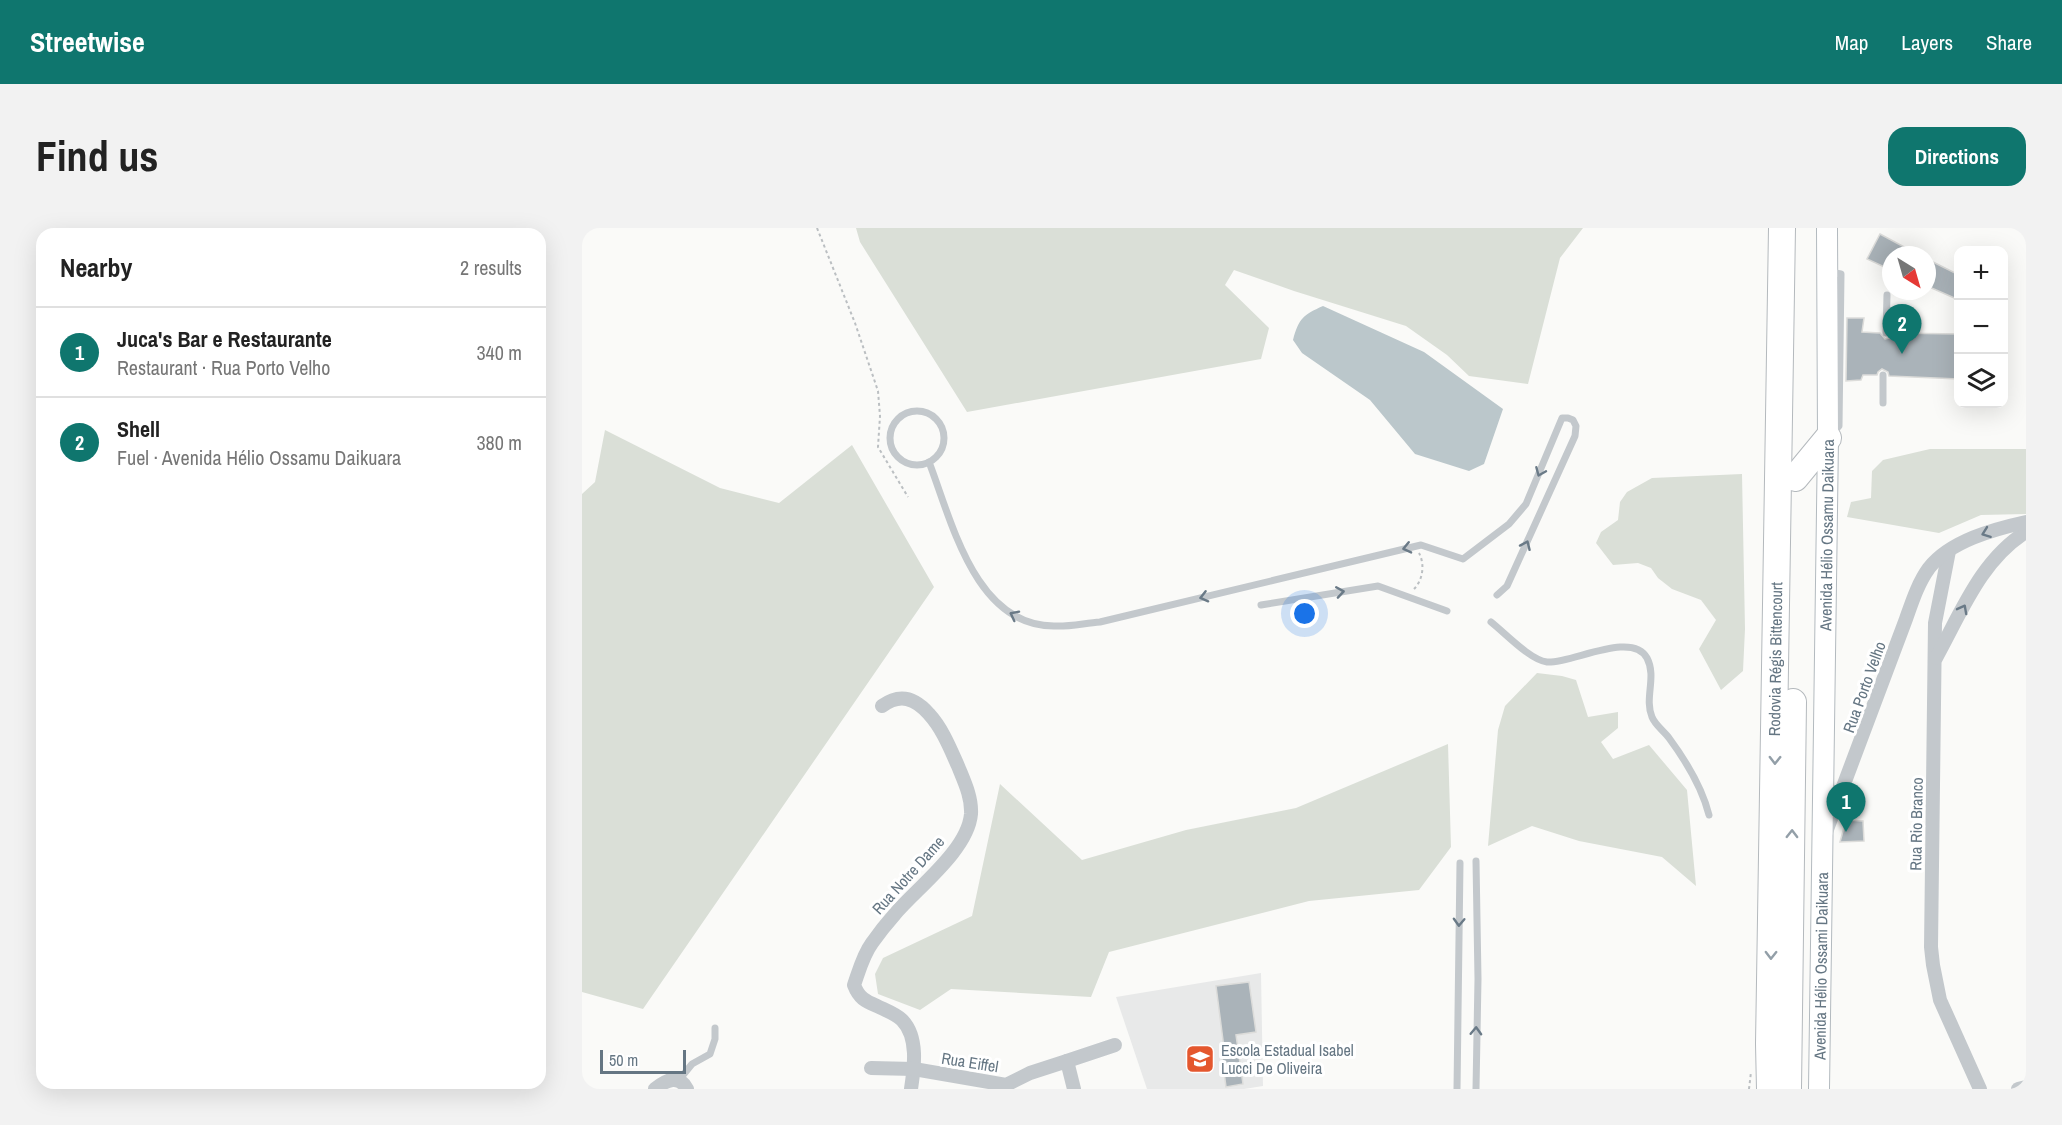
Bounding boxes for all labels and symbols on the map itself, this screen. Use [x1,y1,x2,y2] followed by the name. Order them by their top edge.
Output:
[1882,246,1936,300] north arrow
[1882,304,1922,354] pin: 2
[1814,438,1839,632] street label: Avenida Hélio Ossamu Daikuara
[1535,466,1547,477] one-way arrow
[1981,525,1992,538] one-way arrow
[1402,541,1412,554] one-way arrow
[1519,541,1531,552] one-way arrow
[1763,582,1787,736] street label: Rodovia Régis Bittencourt
[1335,586,1345,599] one-way arrow
[1199,589,1209,602] one-way arrow
[1290,599,1319,628] your location
[1956,605,1967,615] one-way arrow
[1009,611,1020,622] one-way arrow
[1837,638,1891,736] street label: Rua Porto Velho
[1768,755,1781,764] one-way arrow
[1904,777,1928,871] street label: Rua Rio Branco
[1826,782,1866,832] pin: 1
[1786,830,1798,839] one-way arrow
[867,831,949,919] street label: Rua Notre Dame
[1808,871,1833,1061] street label: Avenida Hélio Ossami Daikuara
[1453,917,1465,926] one-way arrow
[1765,950,1778,959] one-way arrow
[1469,1026,1482,1035] one-way arrow
[1221,1039,1354,1079] place label: Escola Estadual Isabel Lucci De Oliveira
[1184,1043,1216,1075] school or university icon: Escola Estadual Isabel Lucci De Oliveira
[600,1047,686,1074] scale bar
[940,1047,1000,1077] street label: Rua Eiffel

